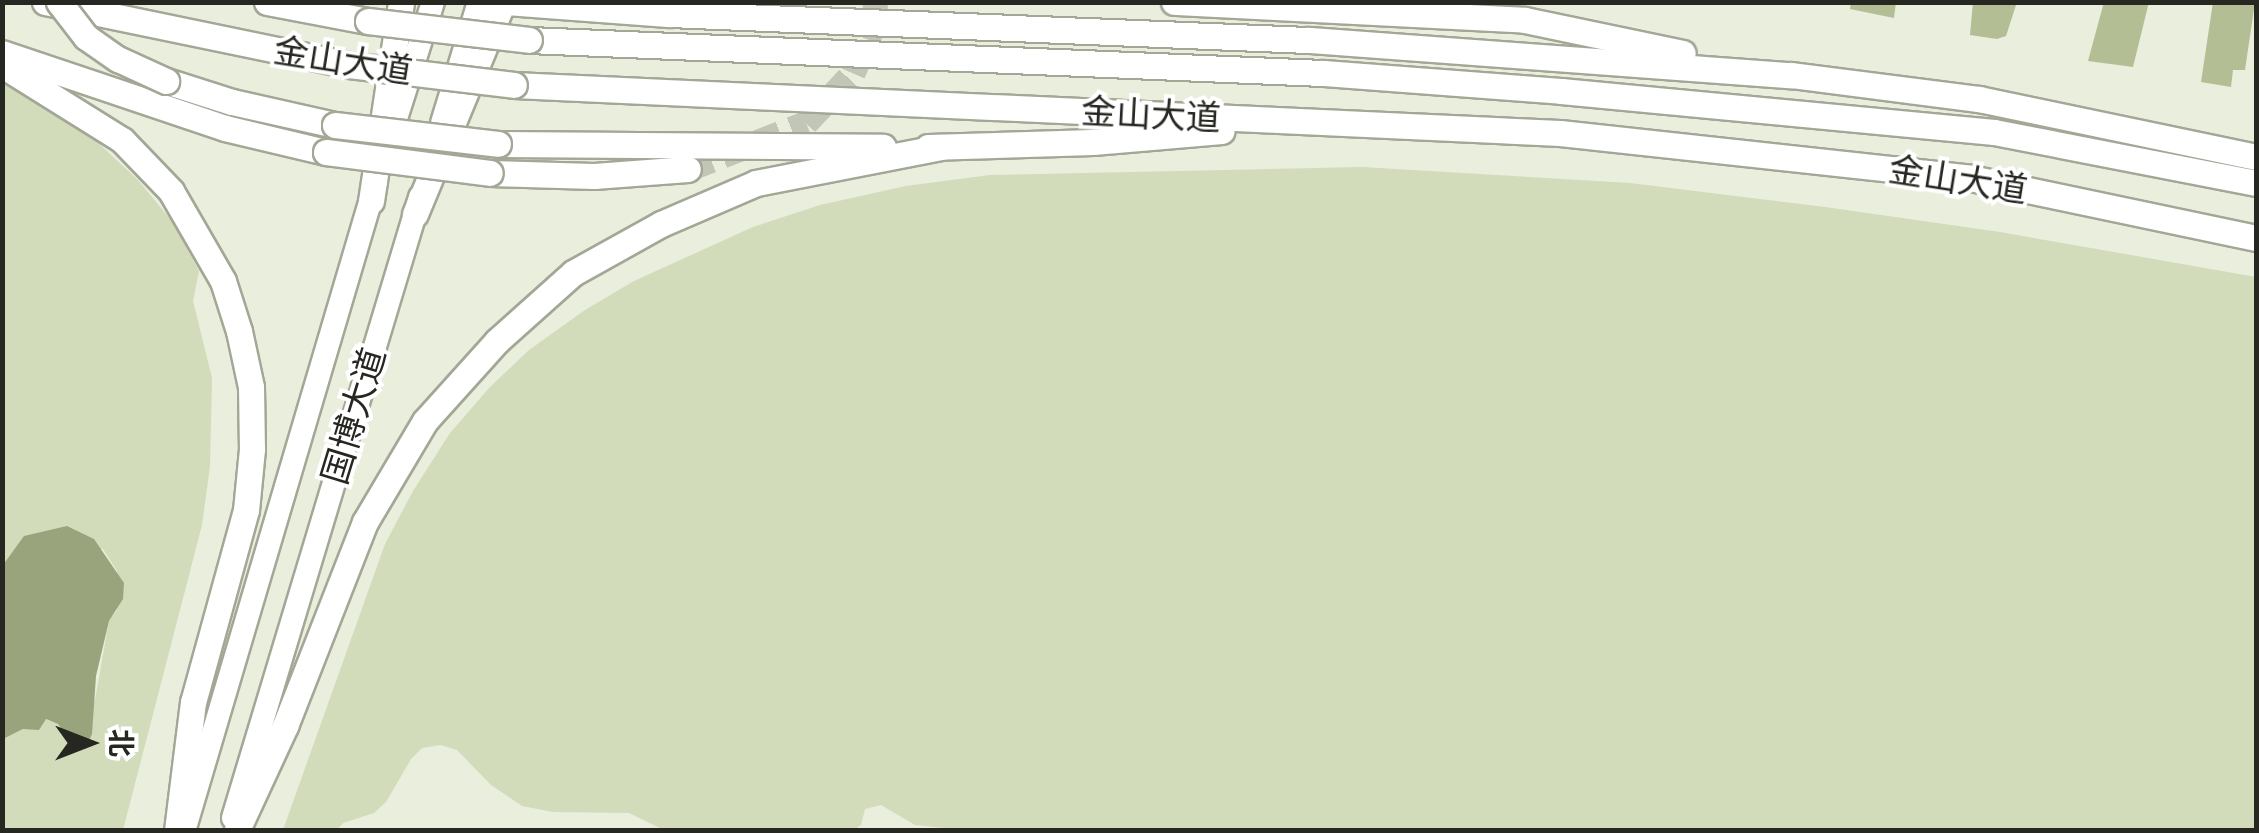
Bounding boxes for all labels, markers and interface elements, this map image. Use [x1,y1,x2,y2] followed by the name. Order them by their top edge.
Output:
[271,29,415,93] street label: 金山大道
[1080,90,1222,140] street label: 金山大道
[1886,148,2030,212] street label: 金山大道
[313,343,395,489] street label: 国博大道
[40,693,140,793] north arrow
[101,729,140,757] text: 北

